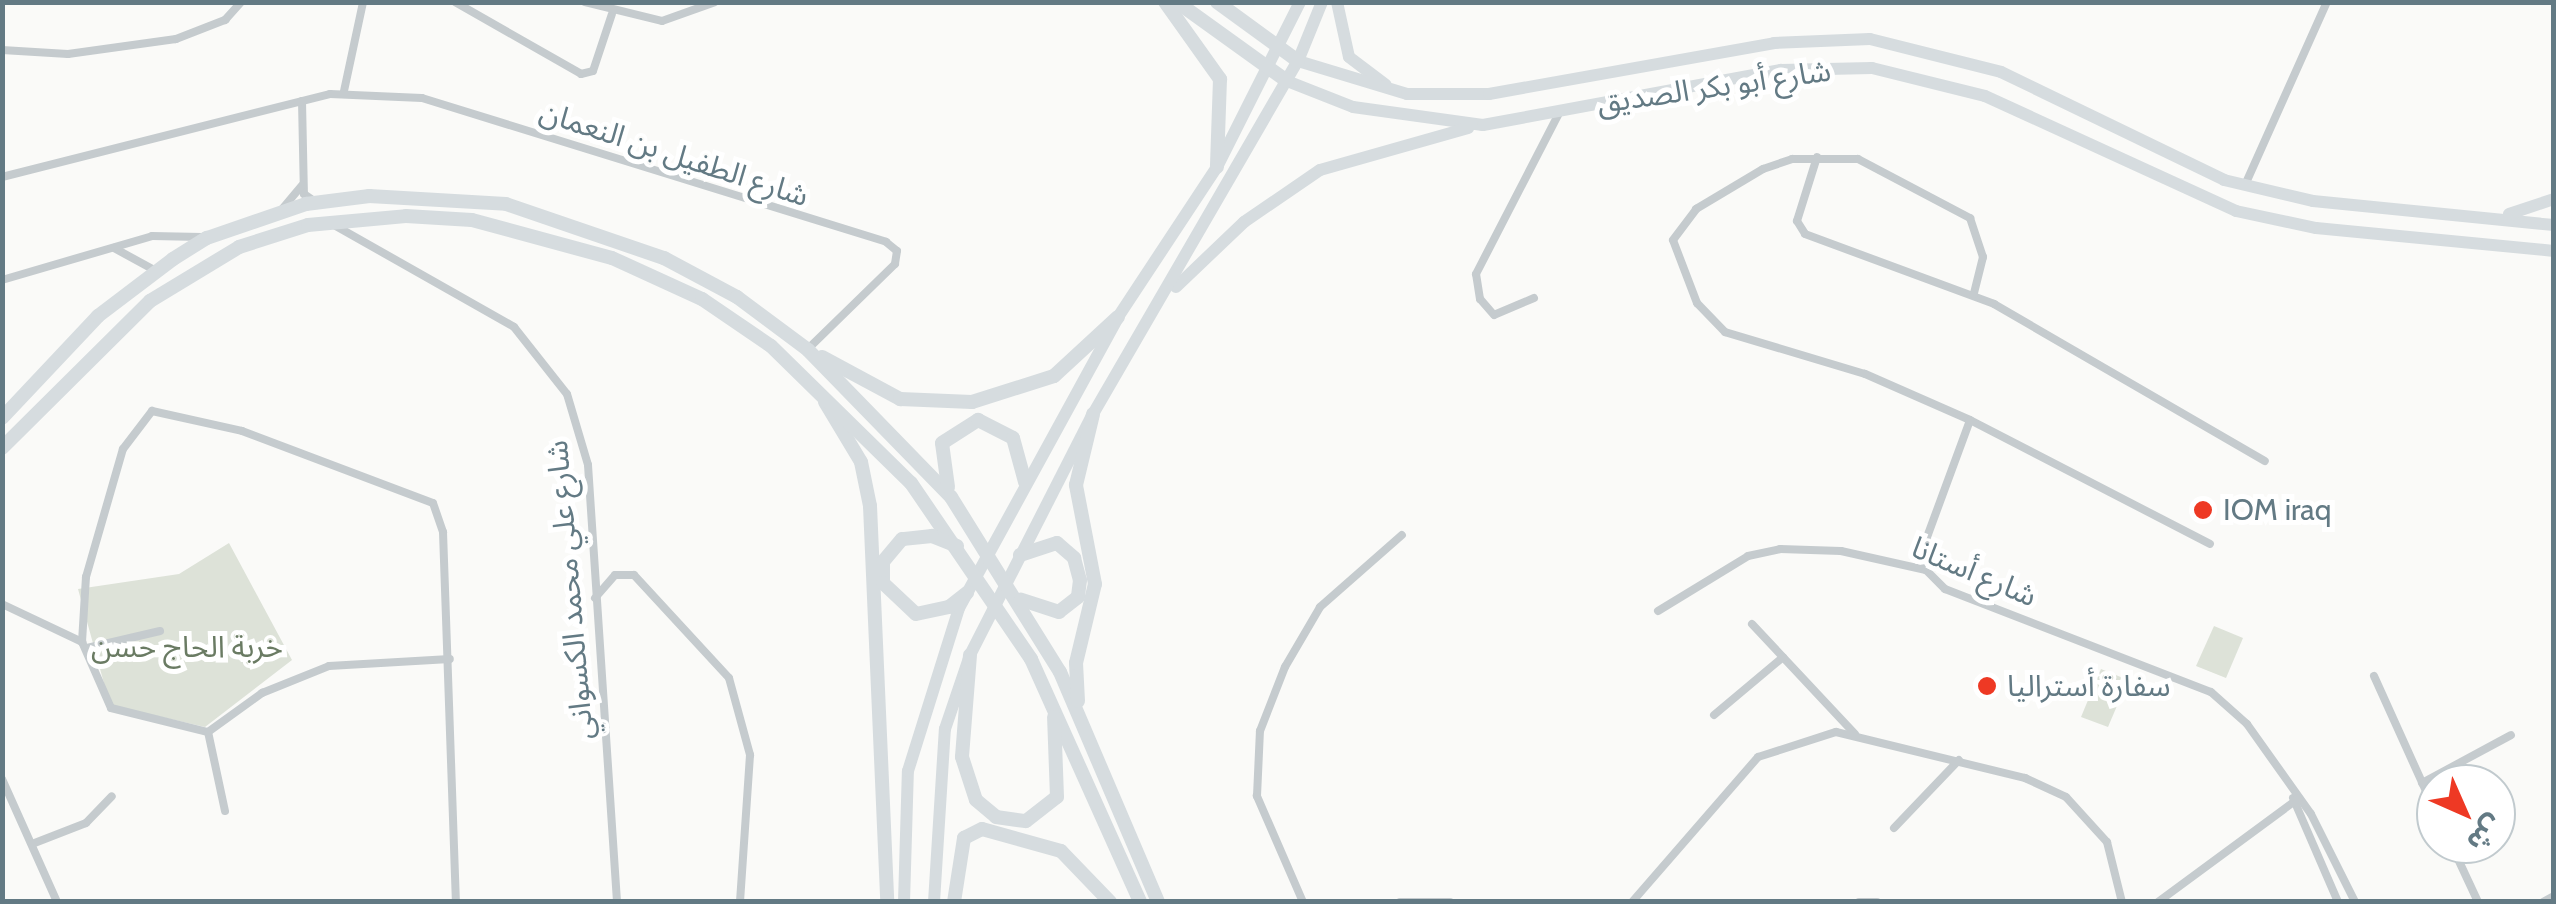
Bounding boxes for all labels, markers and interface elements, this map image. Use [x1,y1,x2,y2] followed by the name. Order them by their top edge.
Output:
[1595,53,1833,121] street label: شارع أبو بكر الصديق
[535,94,813,214] street label: شارع الطفيل بن النعمان
[539,439,601,741] street label: شارع علي محمد الكسواني
[2223,492,2331,528] place label: IOM iraq
[2192,499,2214,521] marker: IOM iraq
[1906,530,2042,614] street label: شارع أستانا
[91,629,283,665] park label: خربة الحاج حسن
[2007,668,2171,704] place label: سفارة أستراليا
[1976,675,1998,697] marker: سفارة أستراليا
[2416,764,2516,864] north arrow
[2460,808,2511,859] text: ش

